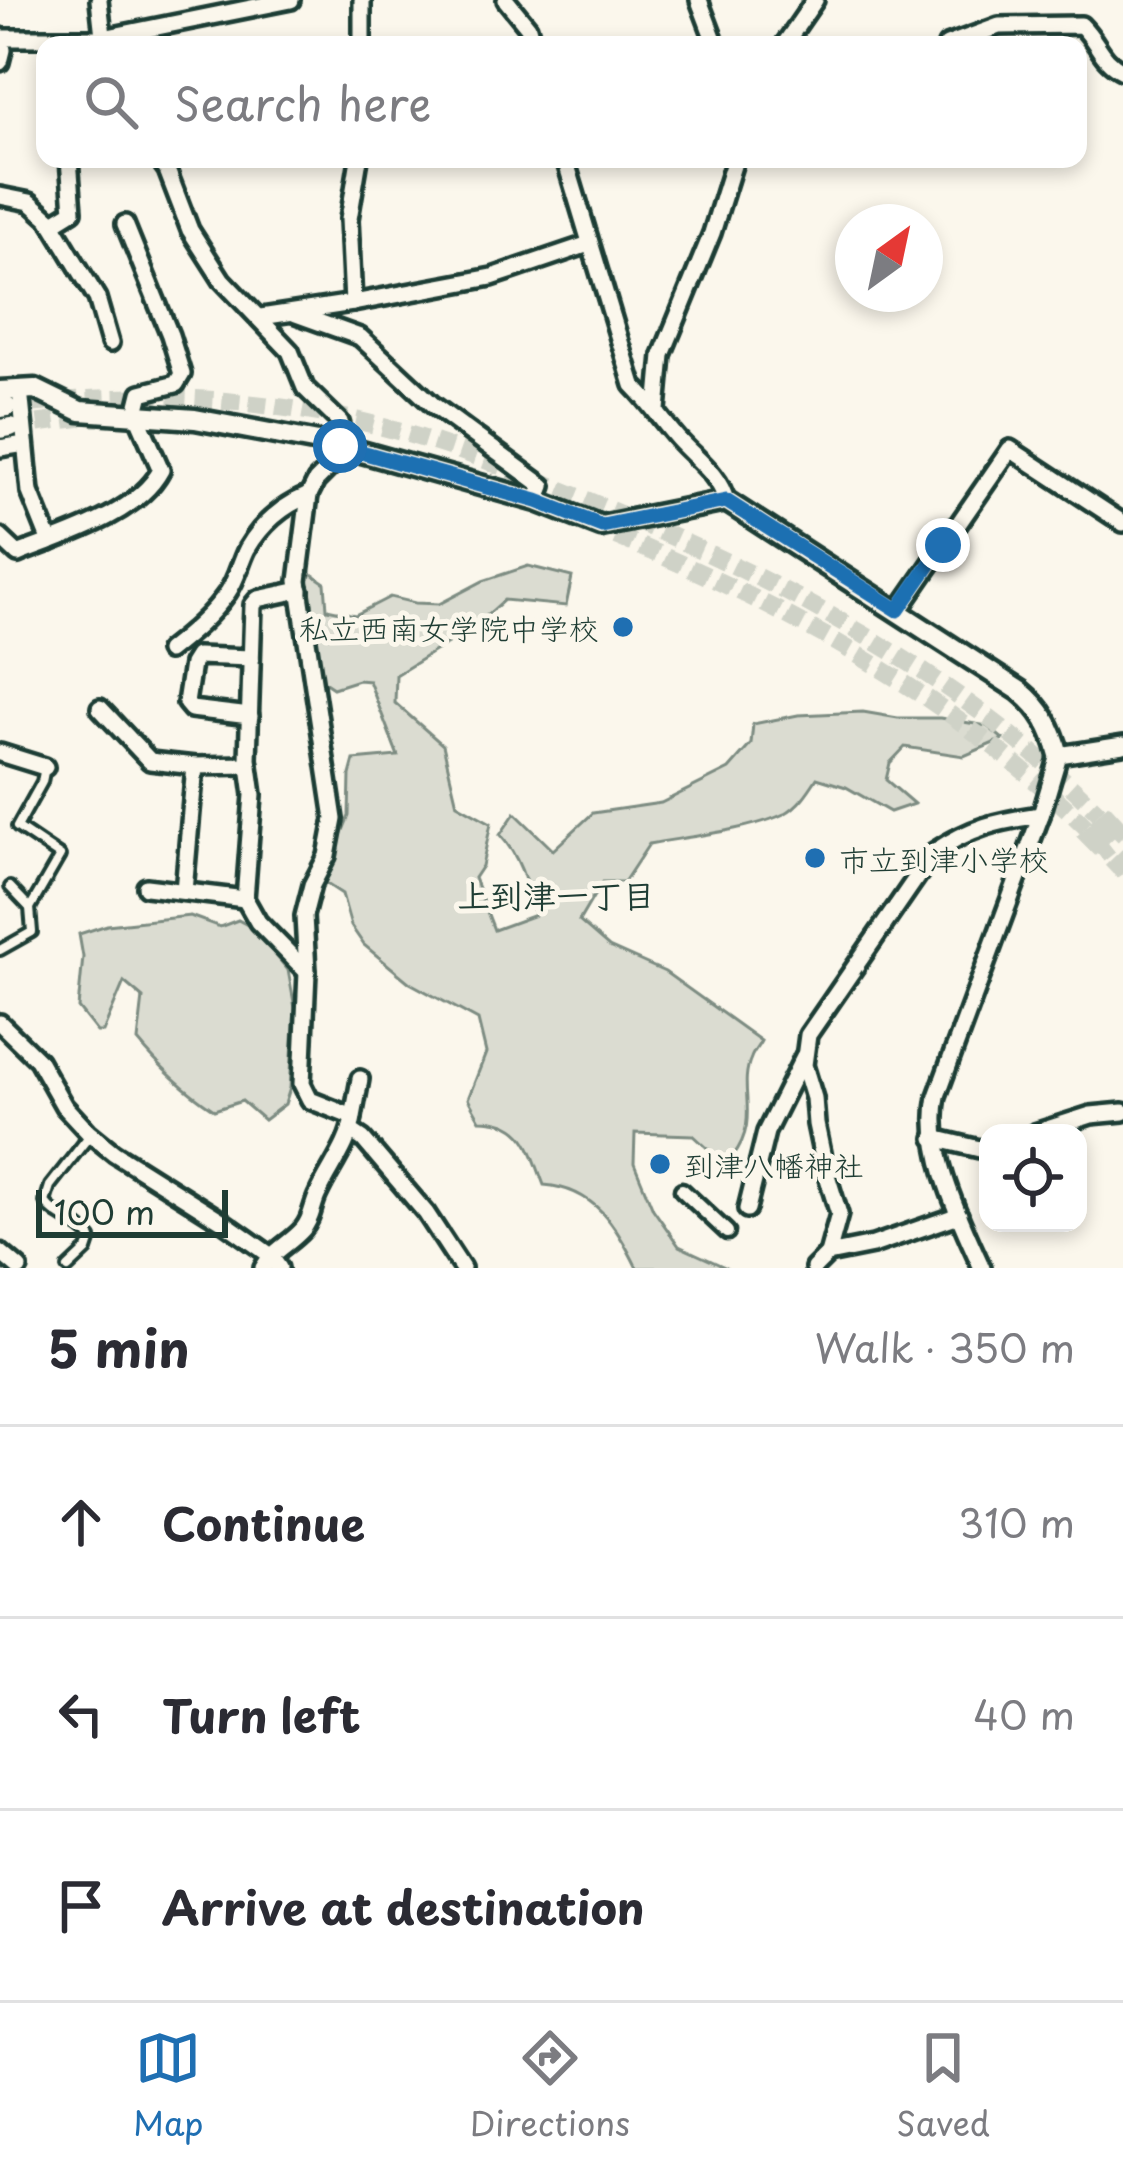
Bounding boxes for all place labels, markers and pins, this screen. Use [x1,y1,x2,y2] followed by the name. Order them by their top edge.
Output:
[299,605,599,650] place label: 私立西南女学院中学校
[610,614,636,640] marker: 私立西南女学院中学校
[839,836,1049,881] place label: 市立到津小学校
[802,845,828,871] marker: 市立到津小学校
[684,1142,864,1187] place label: 到津八幡神社
[647,1151,673,1177] marker: 到津八幡神社

